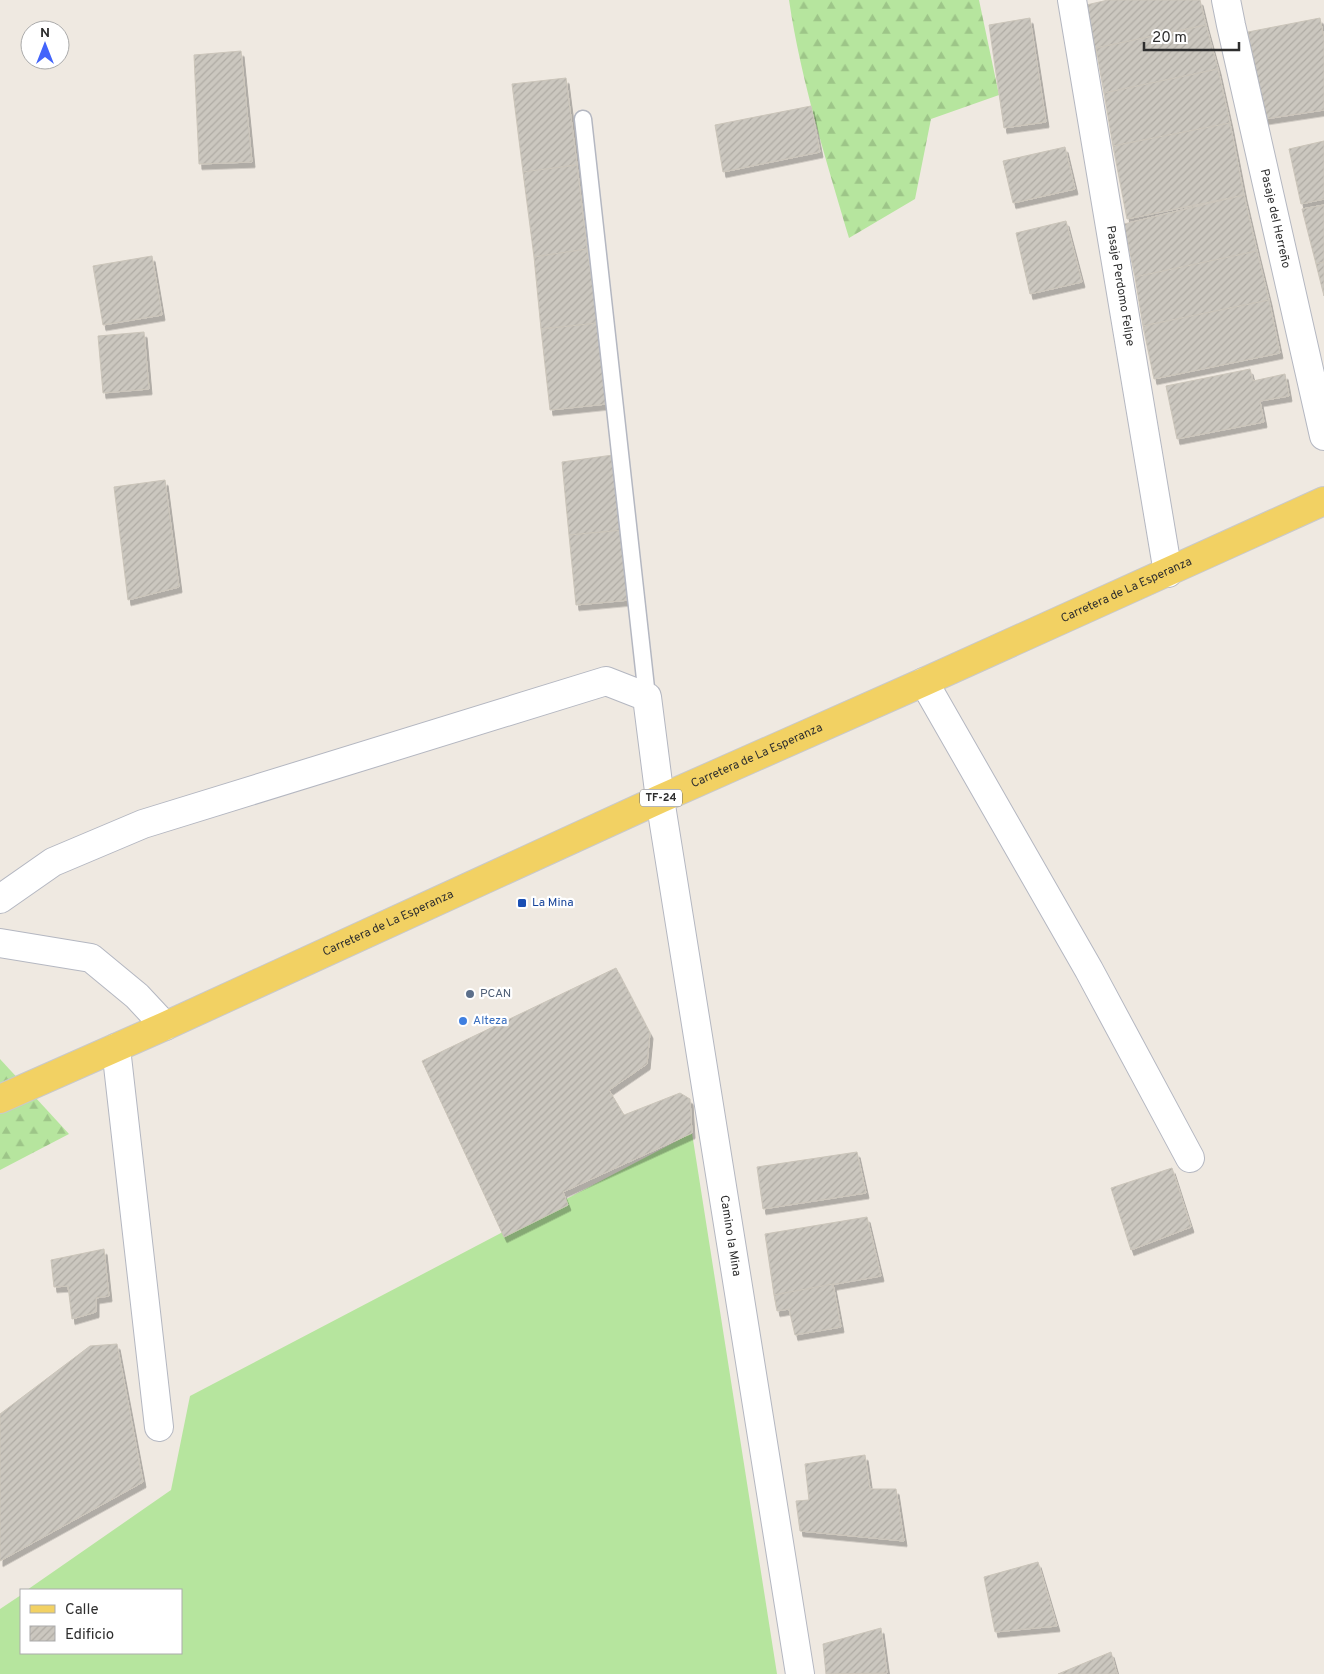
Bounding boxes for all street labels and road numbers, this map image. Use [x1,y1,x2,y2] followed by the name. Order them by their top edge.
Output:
[1256,167,1294,270] street label: Pasaje del Herreño
[1102,225,1138,347] street label: Pasaje Perdomo Felipe
[1058,554,1195,627] street label: Carretera de La Esperanza
[689,720,825,792] street label: Carretera de La Esperanza
[640,790,682,806] road number: TF-24
[320,887,456,961] street label: Carretera de La Esperanza
[715,1194,744,1277] street label: Camino la Mina

